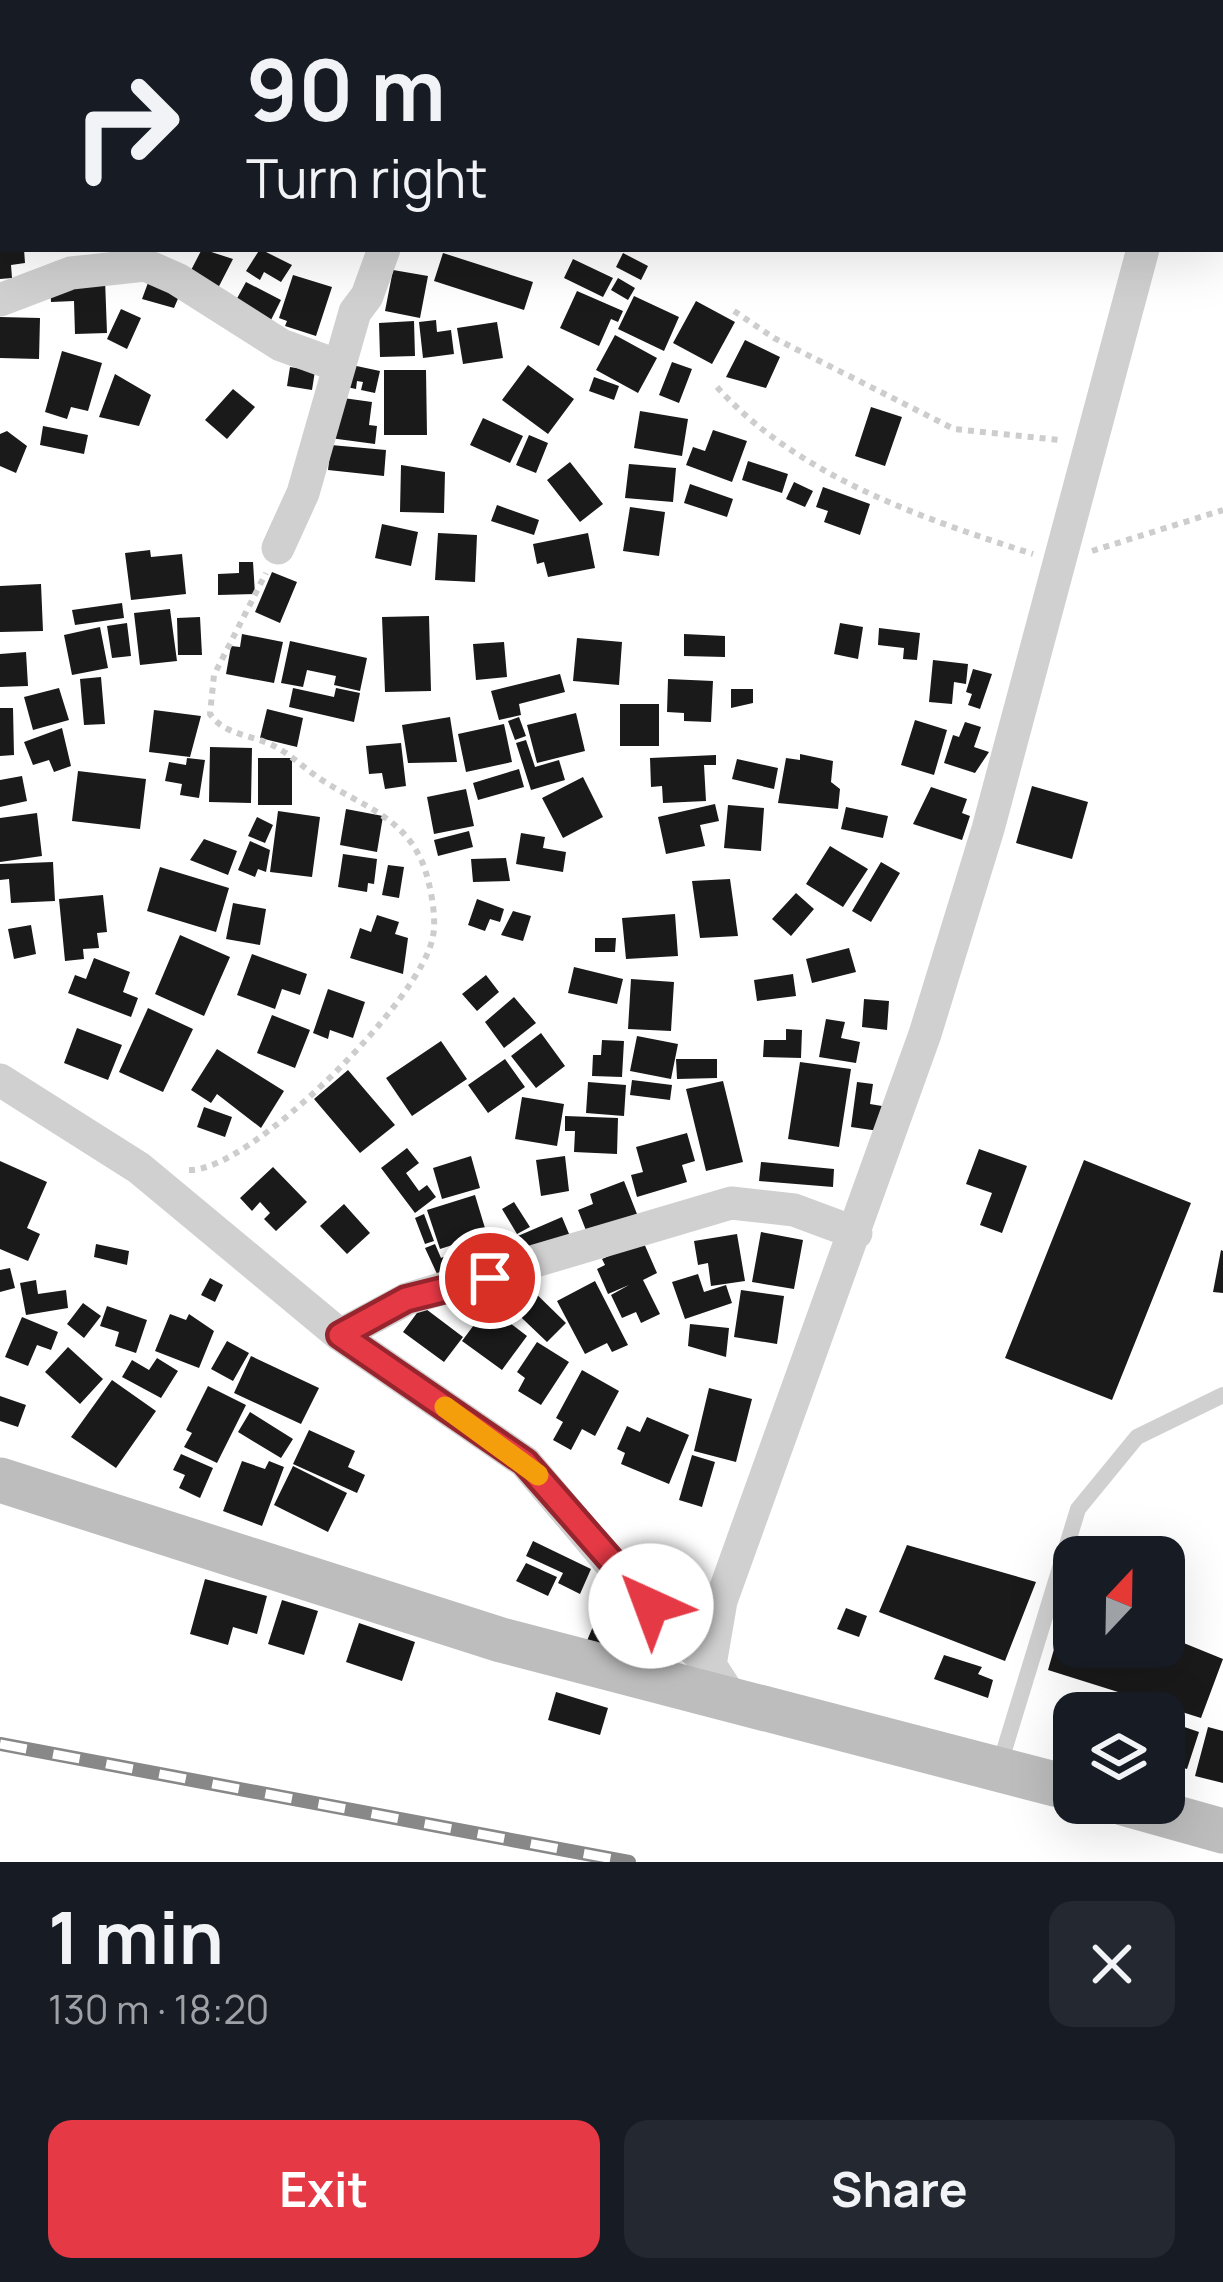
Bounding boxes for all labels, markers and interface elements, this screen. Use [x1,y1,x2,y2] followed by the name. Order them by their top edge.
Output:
[246,31,446,146] text: 90 m
[48,48,204,204] icon: right
[246,140,488,214] text: Turn right
[439,1227,541,1329] pin
[457,1245,523,1311] icon: arrive
[1053,1536,1185,1668] north arrow
[1053,1536,1185,1824] map controls
[588,1543,714,1669] position arrow
[1053,1692,1185,1824] button: layers
[48,1887,224,1986] text: 1 min
[1049,1901,1175,2027] button: close
[48,1982,269,2036] text: 130 m · 18:20
[48,2120,600,2258] button: Exit
[624,2120,1175,2258] button: Share

